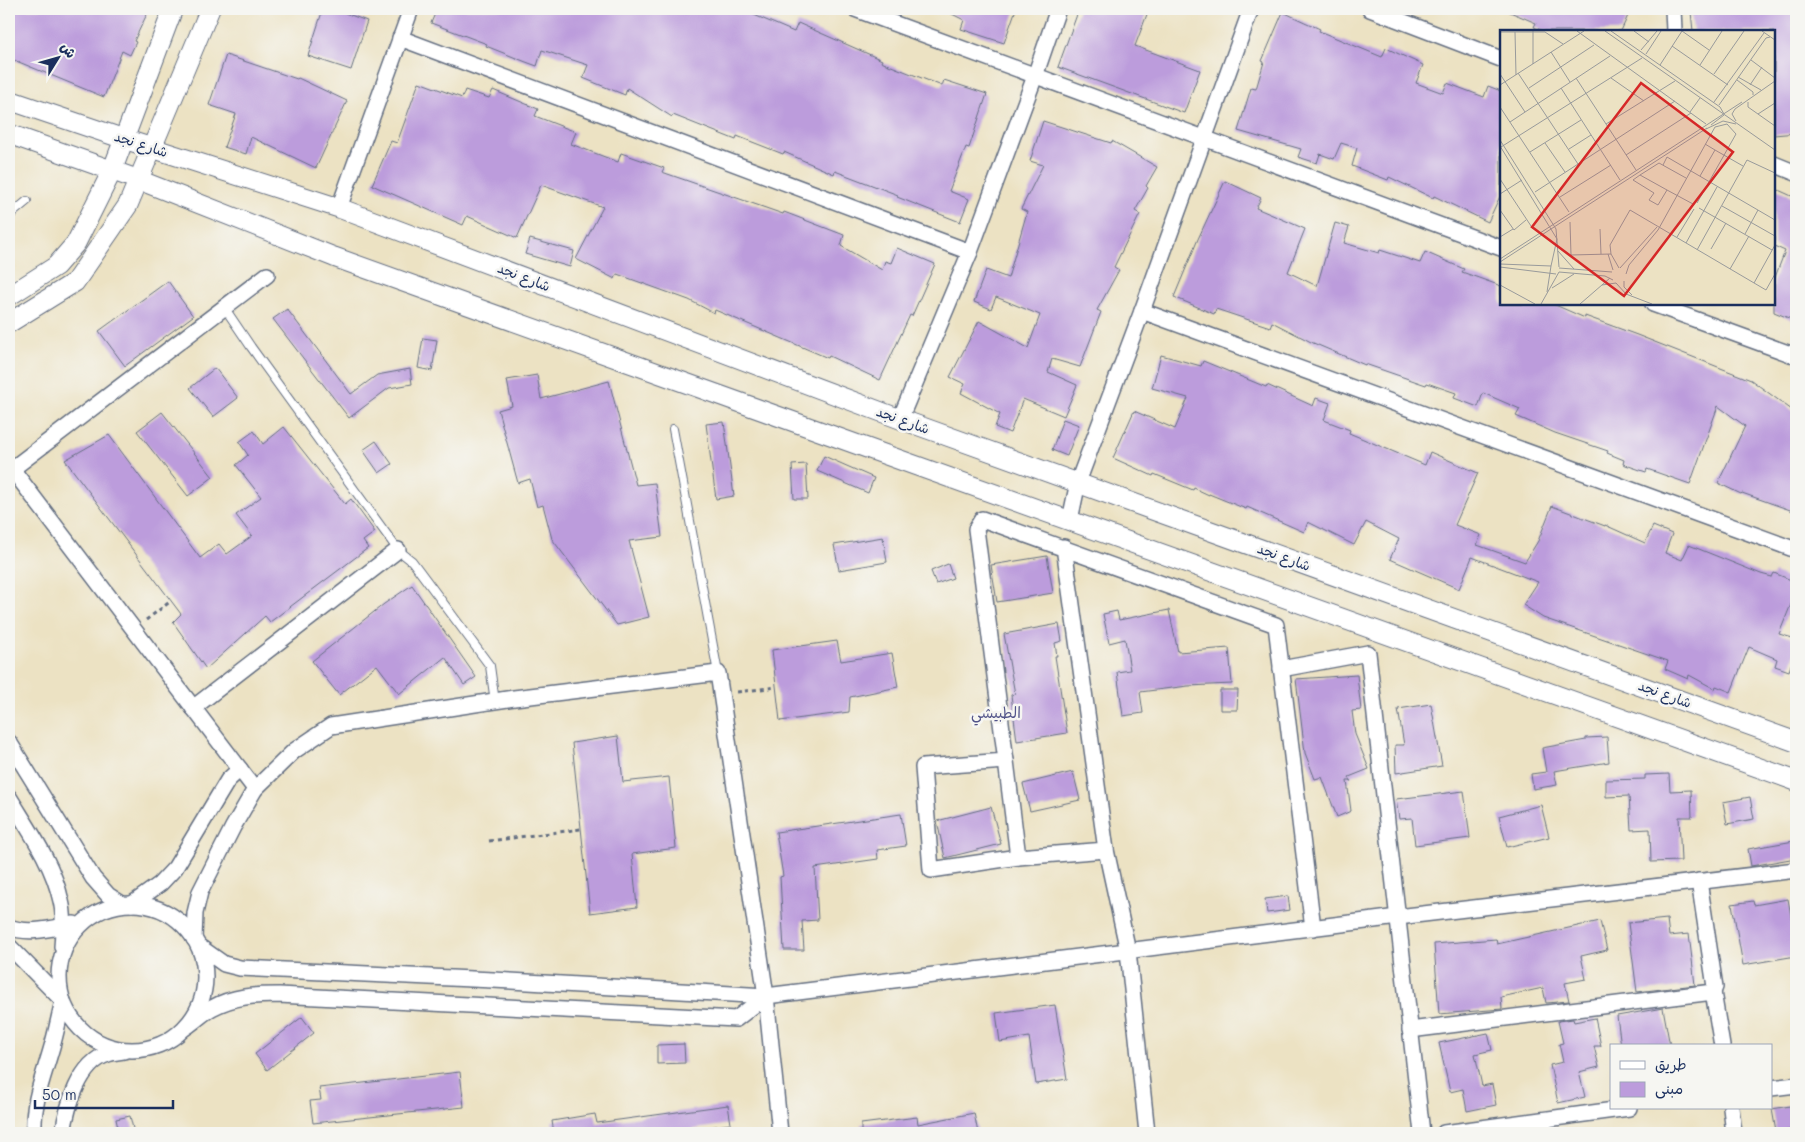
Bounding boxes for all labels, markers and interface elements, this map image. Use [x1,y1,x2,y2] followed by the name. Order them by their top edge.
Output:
[1500,30,1775,305] inset map
[32,32,82,82] north arrow
[57,38,81,62] text: ش
[112,126,170,162] street label: شارع نجد
[495,258,553,296] street label: شارع نجد
[874,401,932,439] street label: شارع نجد
[1255,538,1313,576] street label: شارع نجد
[1636,675,1694,713] street label: شارع نجد
[971,702,1021,726] district label: الطبيشي
[1610,1044,1772,1110] legend
[1655,1054,1687,1074] text: طريق
[35,1077,172,1109] scale bar
[1655,1078,1683,1099] text: مبنى
[42,1084,77,1104] text: 50 m

